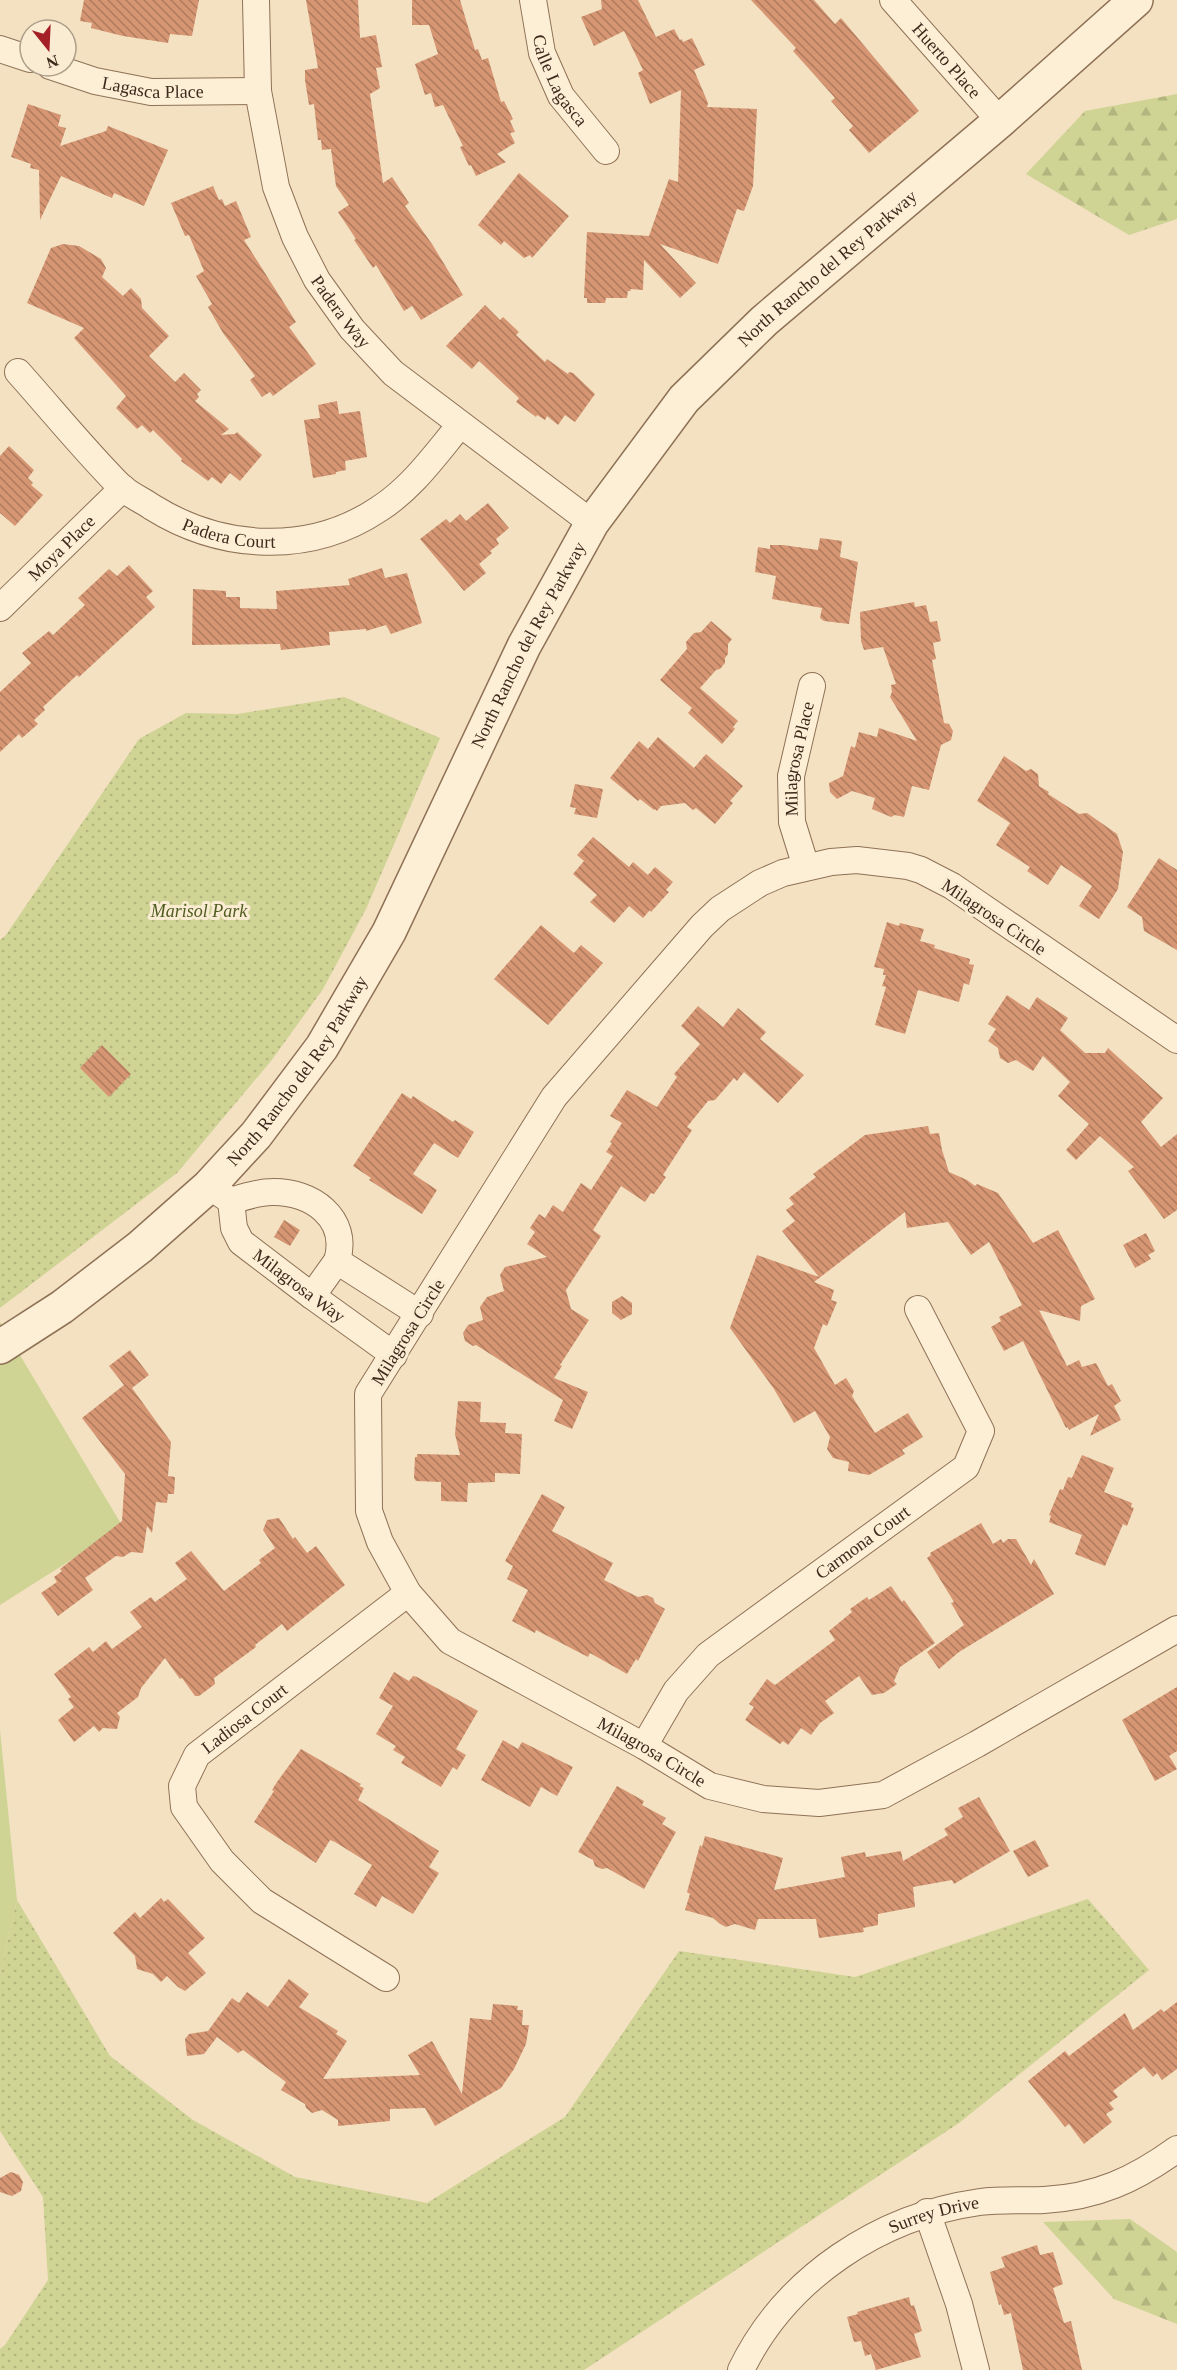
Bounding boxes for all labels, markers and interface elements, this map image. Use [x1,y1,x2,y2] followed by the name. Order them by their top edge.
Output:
[18,18,78,78] north arrow
[908,19,985,102] street label: Huerto Place
[529,33,592,130] street label: Calle Lagasca
[44,52,61,72] text: N
[100,73,204,102] street label: Lagasca Place
[734,186,921,351] street label: North Rancho del Rey Parkway
[307,271,374,352] street label: Padera Way
[24,511,99,585] street label: Moya Place
[180,514,275,552] street label: Padera Court
[467,538,590,751] street label: North Rancho del Rey Parkway
[781,700,818,817] street label: Milagrosa Place
[938,875,1050,959] street label: Milagrosa Circle
[150,901,248,921] park label: Marisol Park
[223,972,371,1170] street label: North Rancho del Rey Parkway
[249,1245,349,1326] street label: Milagrosa Way
[367,1275,449,1389] street label: Milagrosa Circle
[812,1501,913,1583] street label: Carmona Court
[198,1679,291,1758] street label: Ladiosa Court
[594,1713,709,1791] street label: Milagrosa Circle
[885,2192,980,2238] street label: Surrey Drive

